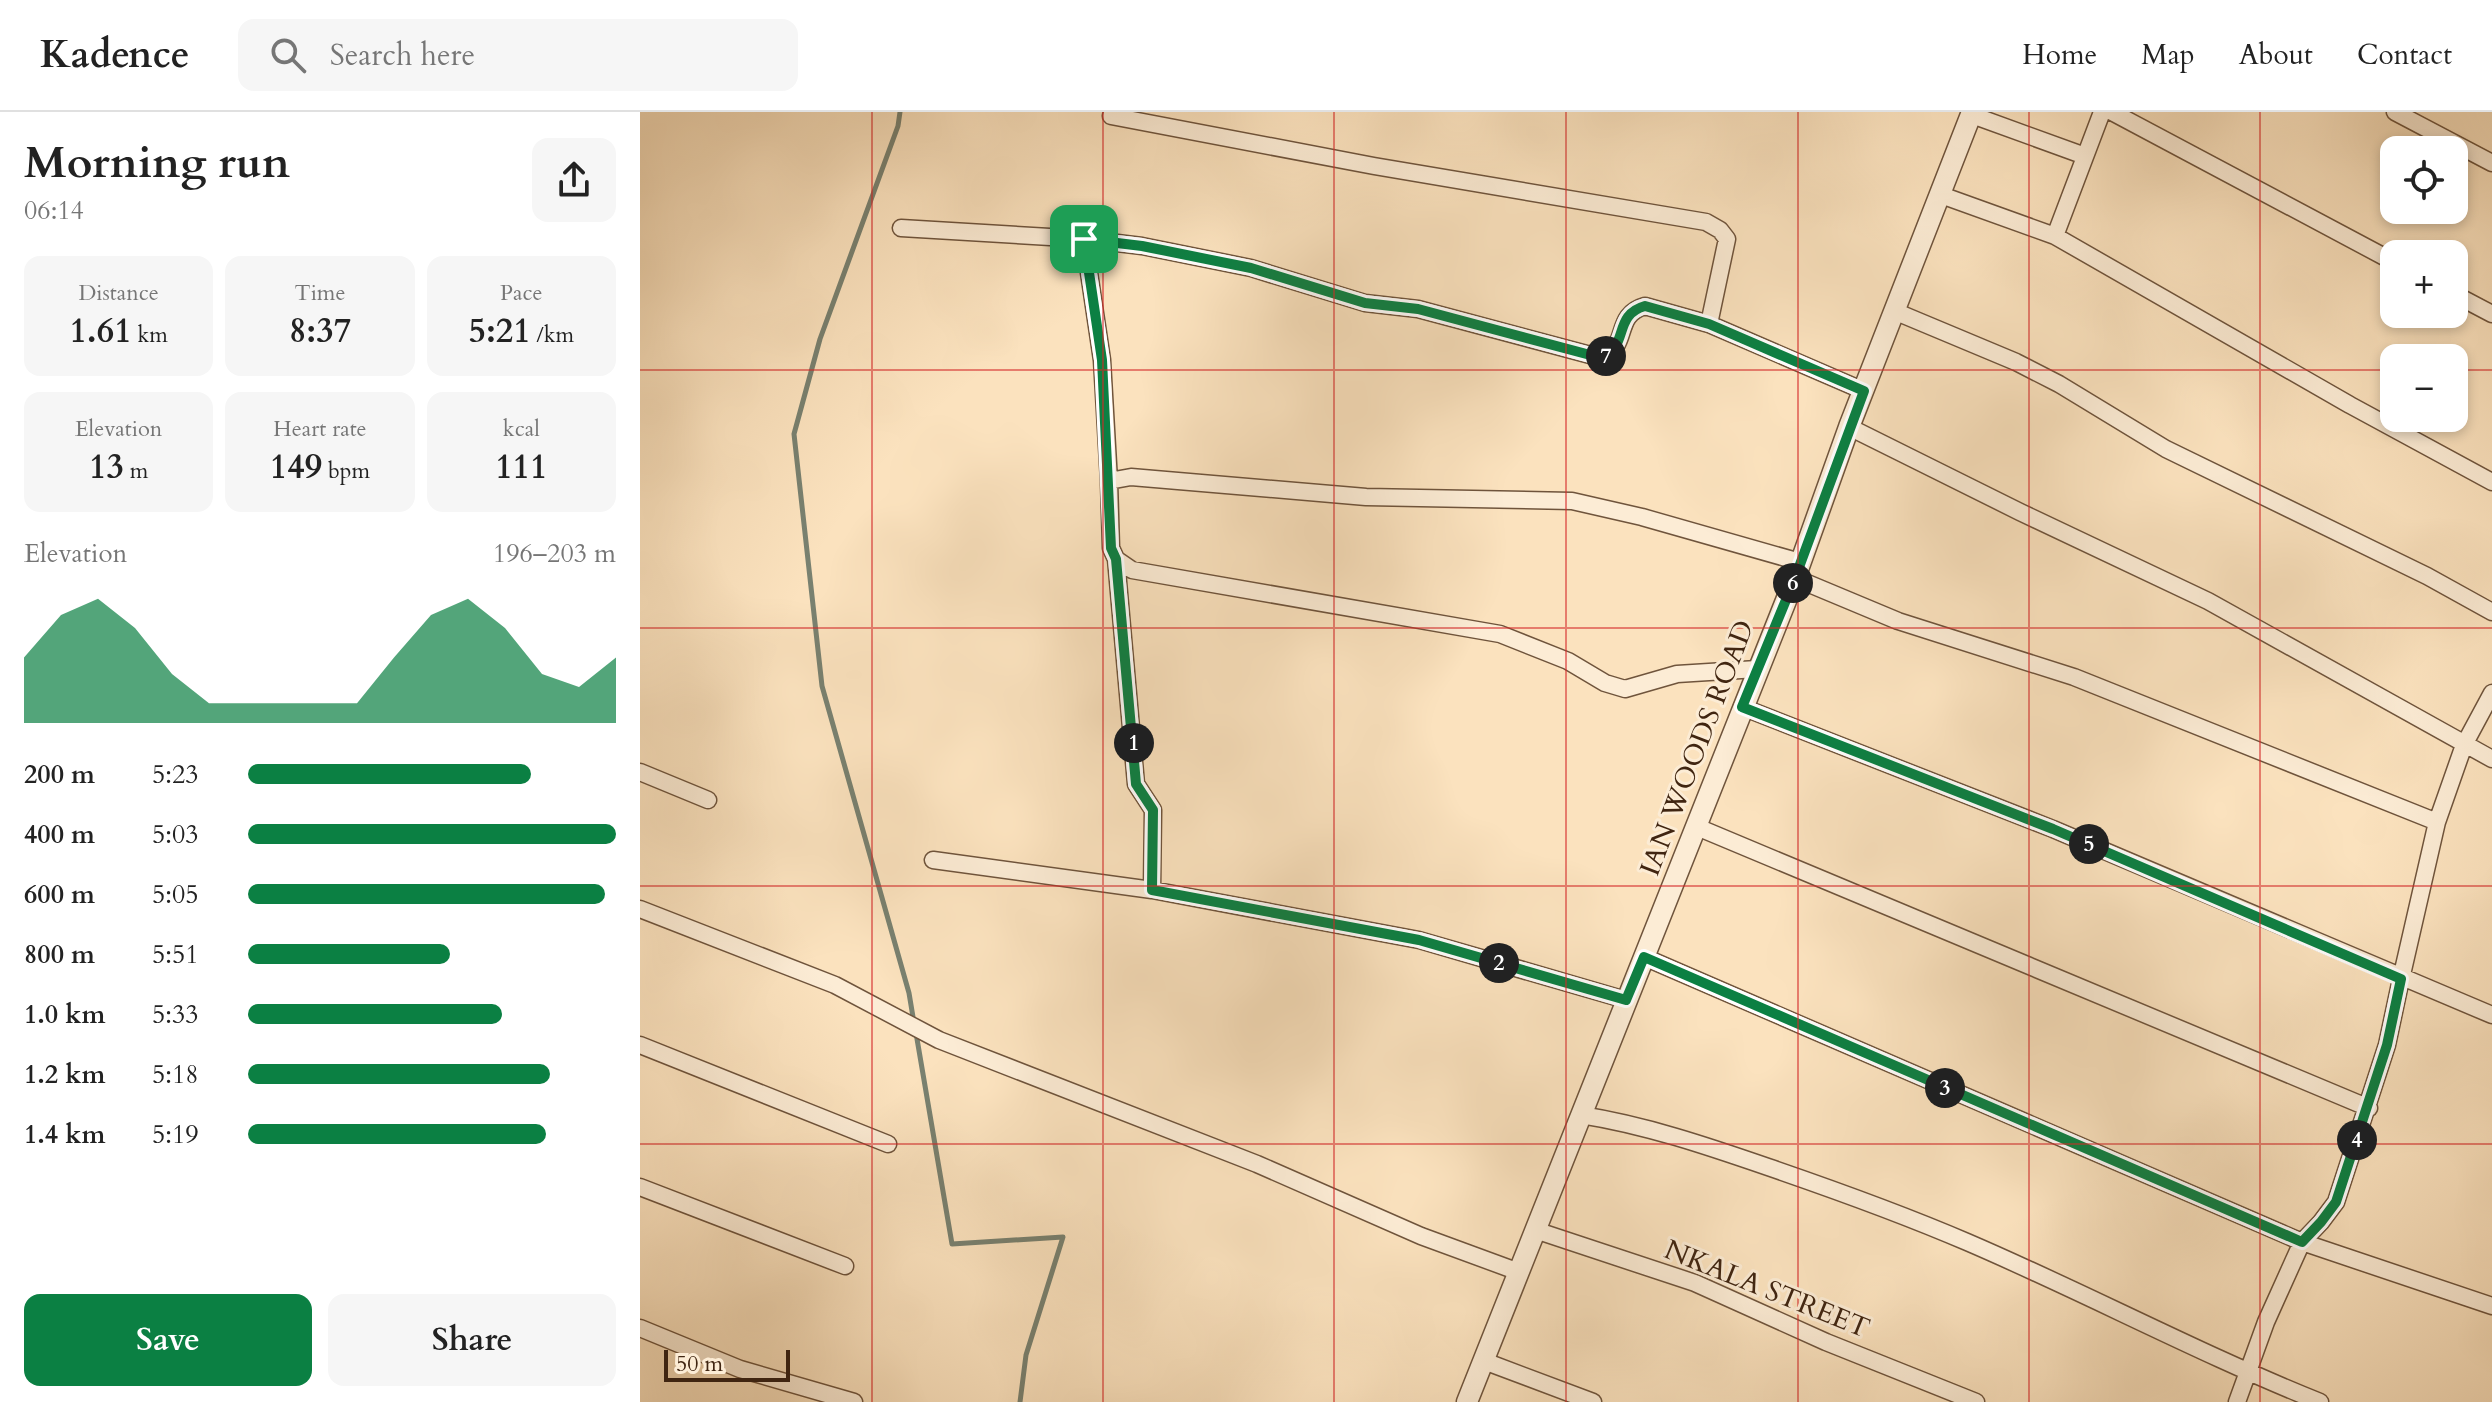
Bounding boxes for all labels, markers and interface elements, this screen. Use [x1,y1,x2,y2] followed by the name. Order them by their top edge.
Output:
[238,19,798,91] search box
[40,29,190,81] text: Kadence
[266,33,310,77] icon: search
[330,35,475,76] text: Search here
[2022,36,2097,74] text: Home
[2141,36,2195,74] text: Map
[2239,36,2313,74] text: About
[2357,36,2452,74] text: Contact
[24,133,290,193] text: Morning run
[2380,136,2468,432] map controls
[2380,136,2468,224] button: locate
[532,138,616,222] button: share
[24,193,84,228] text: 06:14
[1050,205,1118,273] pin
[1062,217,1106,261] icon: arrive
[2380,240,2468,328] button: +
[78,278,159,308] text: Distance
[295,278,345,308] text: Time
[500,278,543,308] text: Pace
[69,308,132,354] text: 1.61
[289,308,351,354] text: 8:37
[469,308,531,354] text: 5:21
[132,320,168,350] text: km
[531,320,574,350] text: /km
[1586,336,1626,376] pin: 7
[1600,341,1612,371] text: 7
[2380,344,2468,432] button: −
[75,414,162,444] text: Elevation
[273,414,367,444] text: Heart rate
[503,414,540,444] text: kcal
[89,444,124,490] text: 13
[270,444,322,490] text: 149
[495,444,547,490] text: 111
[124,456,148,486] text: m
[322,456,370,486] text: bpm
[24,536,127,571] text: Elevation
[493,536,616,571] text: 196–203 m
[1773,563,1813,603] pin: 6
[1787,568,1799,598] text: 6
[1631,615,1763,881] street label: IAN WOODS ROAD
[1114,723,1154,763] pin: 1
[1128,728,1140,758] text: 1
[24,757,95,792] text: 200 m
[152,757,199,792] text: 5:23
[24,817,95,852] text: 400 m
[152,817,199,852] text: 5:03
[2069,824,2109,864] pin: 5
[2083,829,2095,859] text: 5
[24,877,95,912] text: 600 m
[152,877,199,912] text: 5:05
[24,937,95,972] text: 800 m
[152,937,199,972] text: 5:51
[1479,943,1519,983] pin: 2
[1493,948,1505,978] text: 2
[24,997,105,1032] text: 1.0 km
[152,997,199,1032] text: 5:33
[24,1057,105,1092] text: 1.2 km
[152,1057,199,1092] text: 5:18
[1925,1068,1965,1108] pin: 3
[1939,1073,1951,1103] text: 3
[24,1117,105,1152] text: 1.4 km
[152,1117,199,1152] text: 5:19
[2337,1120,2377,1160] pin: 4
[2351,1125,2363,1155] text: 4
[1659,1231,1875,1347] street label: NKALA STREET
[24,1294,312,1386] button: Save
[328,1294,616,1386] button: Share
[664,1346,790,1382] scale bar
[676,1349,723,1379] text: 50 m

